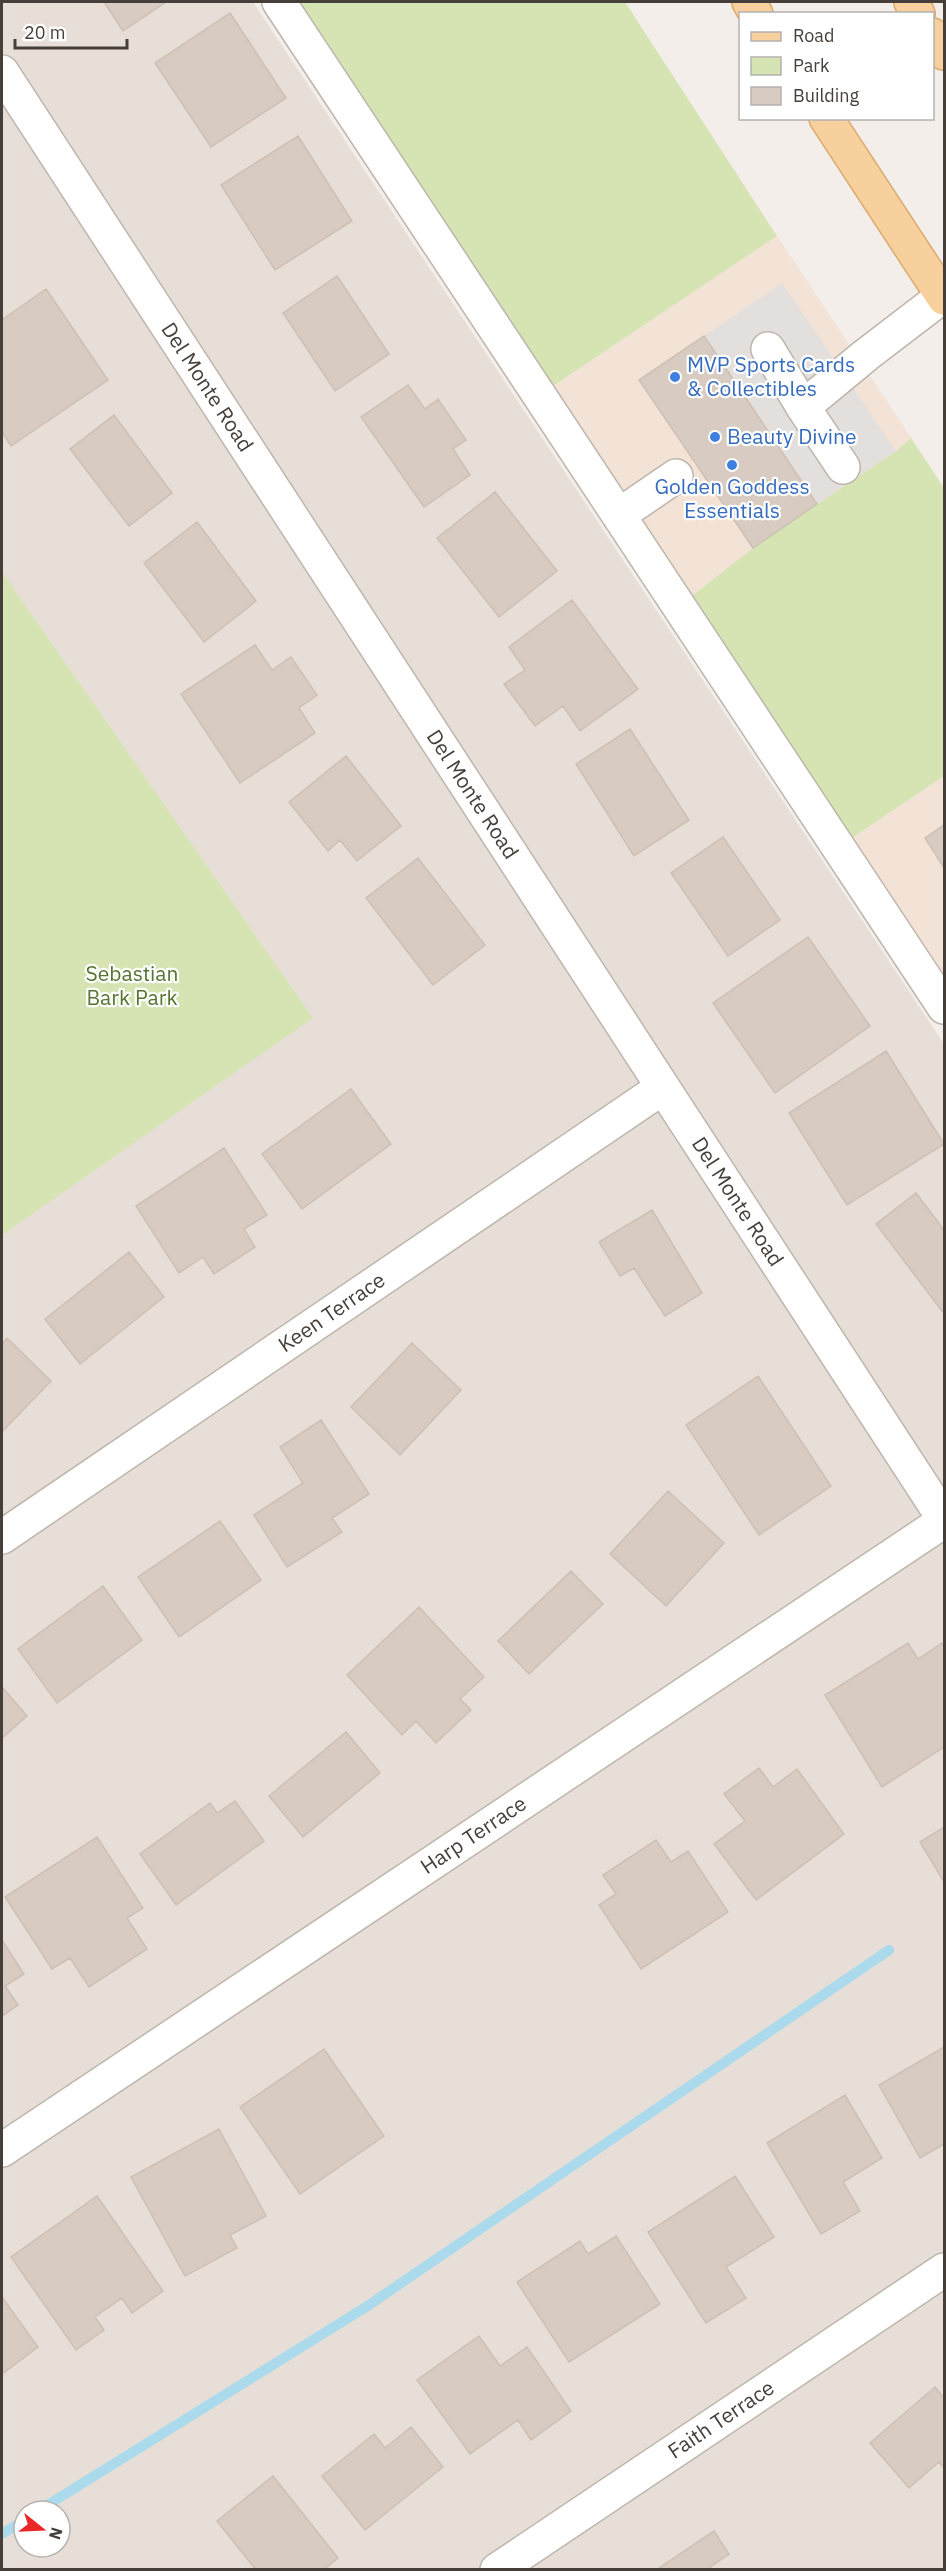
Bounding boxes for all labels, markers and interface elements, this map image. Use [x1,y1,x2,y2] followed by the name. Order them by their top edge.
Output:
[15,12,128,50] scale bar
[739,12,934,120] legend
[24,21,66,44] text: 20 m
[793,24,834,47] text: Road
[793,54,830,77] text: Park
[793,84,860,107] text: Building
[156,316,260,457] street label: Del Monte Road
[687,350,855,402] place label: MVP Sports Cards & Collectibles
[668,370,682,384] marker: MVP Sports Cards & Collectibles
[727,422,857,450] place label: Beauty Divine
[708,430,722,444] marker: Beauty Divine
[725,458,739,472] marker: Golden Goddess Essentials
[654,472,810,524] place label: Golden Goddess Essentials
[421,724,526,864] street label: Del Monte Road
[86,959,178,1011] park label: Sebastian Bark Park
[686,1131,791,1271] street label: Del Monte Road
[272,1265,390,1358] street label: Keen Terrace
[415,1789,531,1880] street label: Harp Terrace
[662,2373,779,2464] street label: Faith Terrace
[12,2499,72,2559] north arrow
[45,2525,68,2542] text: N

